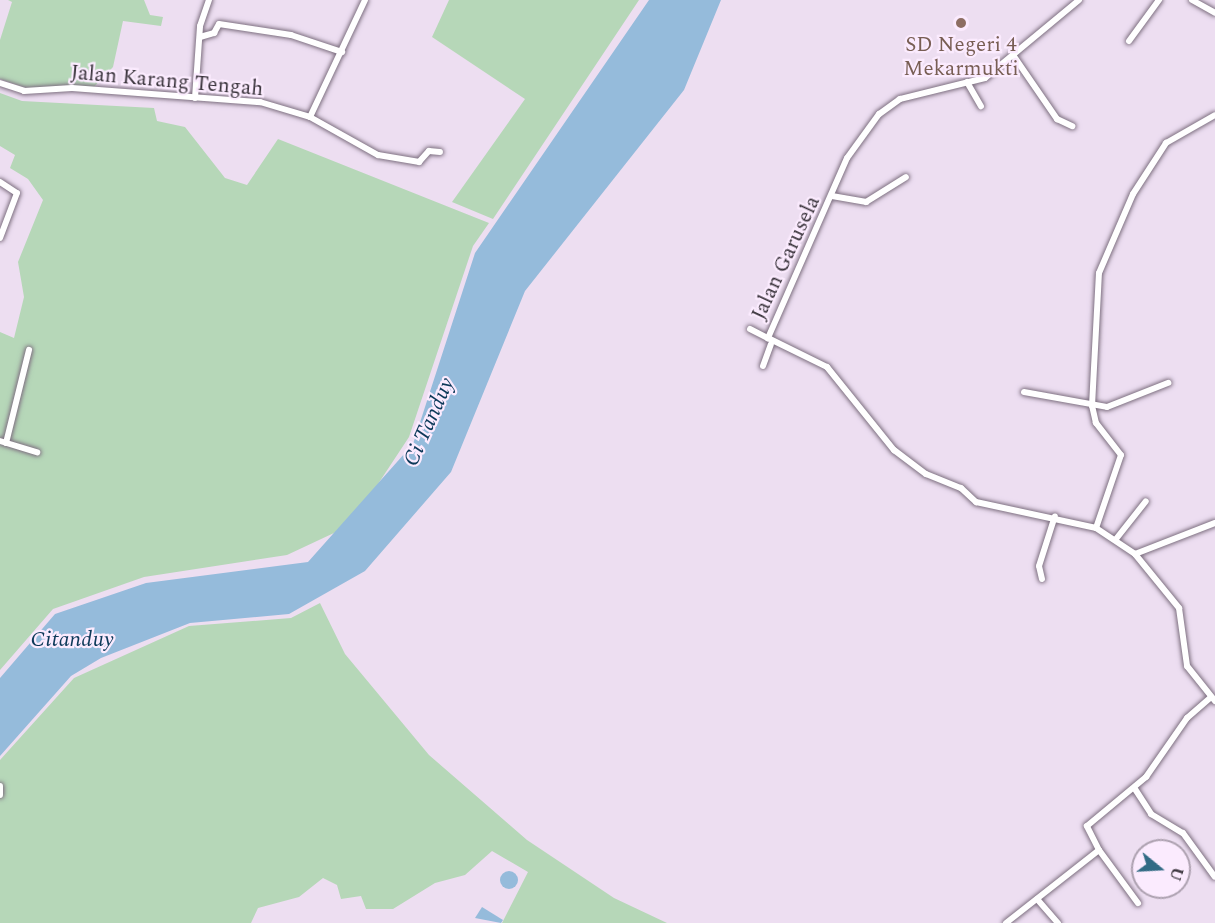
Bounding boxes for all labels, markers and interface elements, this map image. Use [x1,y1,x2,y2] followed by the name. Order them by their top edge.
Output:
[954,16,968,30] marker: SD Negeri 4 Mekarmukti
[903,32,1019,82] place label: SD Negeri 4 Mekarmukti
[70,60,264,102] street label: Jalan Karang Tengah
[746,192,826,324] street label: Jalan Garusela
[398,374,460,470] water label: Ci Tanduy
[31,627,113,653] water label: Citanduy
[1131,839,1191,899] north arrow
[1163,864,1190,884] text: U

